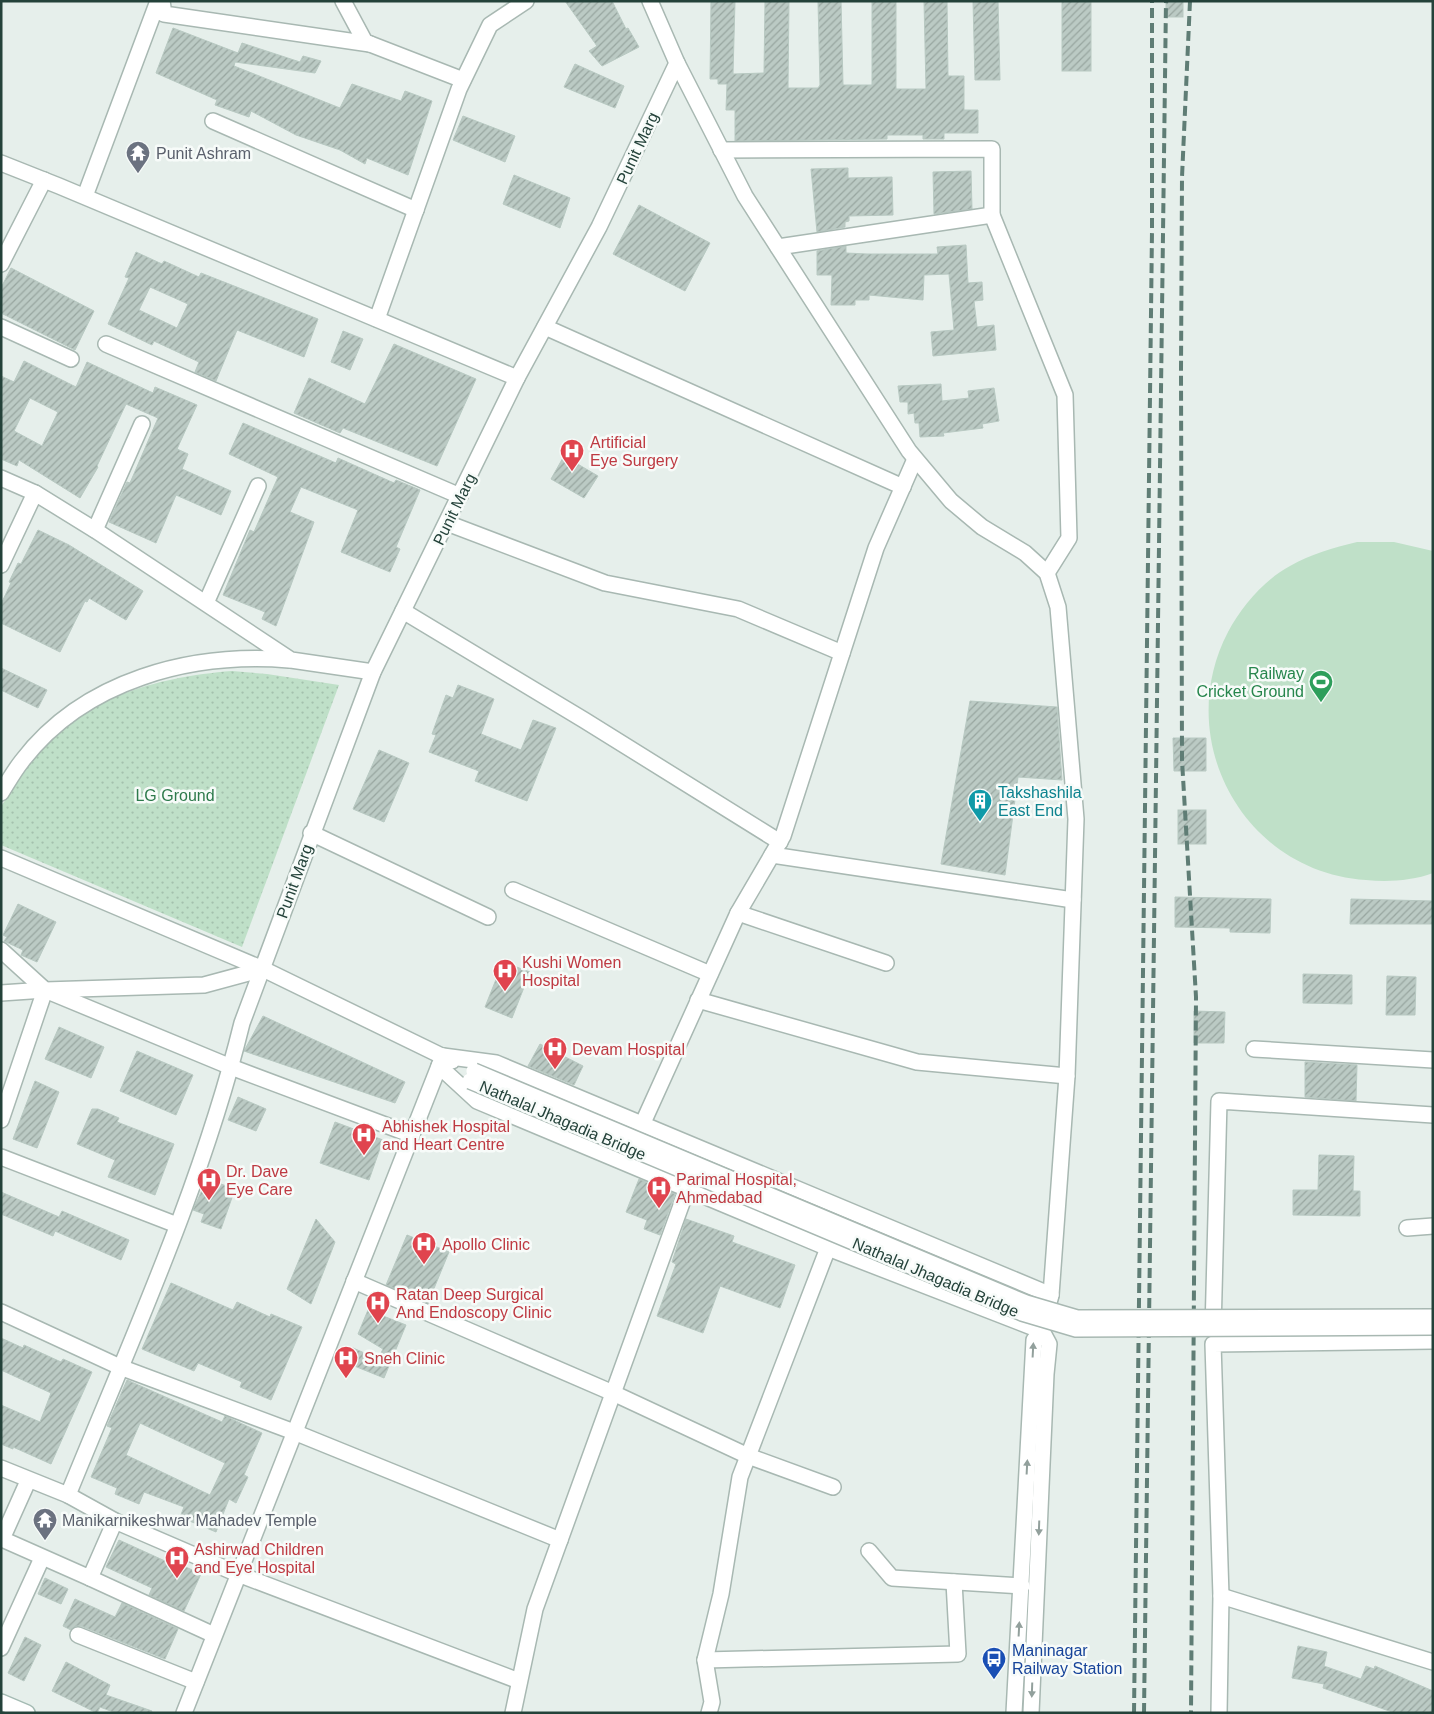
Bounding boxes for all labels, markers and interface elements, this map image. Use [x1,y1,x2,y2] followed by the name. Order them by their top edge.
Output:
[613,110,662,187] street label: Punit Marg
[125,140,151,174] temple icon: Punit Ashram
[156,145,251,162] place label: Punit Ashram
[590,434,678,469] place label: Artificial Eye Surgery
[559,438,585,472] hospital icon: Artificial Eye Surgery
[430,471,479,548] street label: Punit Marg
[1196,665,1304,700] place label: Railway Cricket Ground
[1308,669,1334,703] sports icon: Railway Cricket Ground
[998,784,1082,819] place label: Takshashila East End
[135,787,215,804] park label: LG Ground
[967,788,993,822] building icon: Takshashila East End
[273,842,316,920] street label: Punit Marg
[522,954,621,989] place label: Kushi Women Hospital
[492,958,518,992] hospital icon: Kushi Women Hospital
[542,1036,568,1070] hospital icon: Devam Hospital
[572,1041,685,1058] place label: Devam Hospital
[477,1078,649,1163] street label: Nathalal Jhagadia Bridge
[382,1118,510,1153] place label: Abhishek Hospital and Heart Centre
[351,1122,377,1156] hospital icon: Abhishek Hospital and Heart Centre
[226,1163,293,1198] place label: Dr. Dave Eye Care
[196,1167,222,1201] hospital icon: Dr. Dave Eye Care
[676,1171,797,1206] place label: Parimal Hospital, Ahmedabad
[646,1175,672,1209] hospital icon: Parimal Hospital, Ahmedabad
[411,1231,437,1265] hospital icon: Apollo Clinic
[850,1235,1022,1320] street label: Nathalal Jhagadia Bridge
[442,1236,530,1253] place label: Apollo Clinic
[396,1286,552,1321] place label: Ratan Deep Surgical And Endoscopy Clinic
[365,1290,391,1324] hospital icon: Ratan Deep Surgical And Endoscopy Clinic
[1030,1342,1038,1358] one-way arrow
[333,1345,359,1379] hospital icon: Sneh Clinic
[364,1350,445,1367] place label: Sneh Clinic
[1024,1459,1032,1475] one-way arrow
[32,1507,58,1541] temple icon: Manikarnikeshwar Mahadev Temple
[62,1512,317,1529] place label: Manikarnikeshwar Mahadev Temple
[1035,1520,1043,1536] one-way arrow
[194,1541,324,1576] place label: Ashirwad Children and Eye Hospital
[164,1545,190,1579] hospital icon: Ashirwad Children and Eye Hospital
[1016,1621,1024,1637] one-way arrow
[1012,1642,1122,1677] place label: Maninagar Railway Station
[981,1646,1007,1680] bus stop icon: Maninagar Railway Station
[1028,1683,1036,1699] one-way arrow

